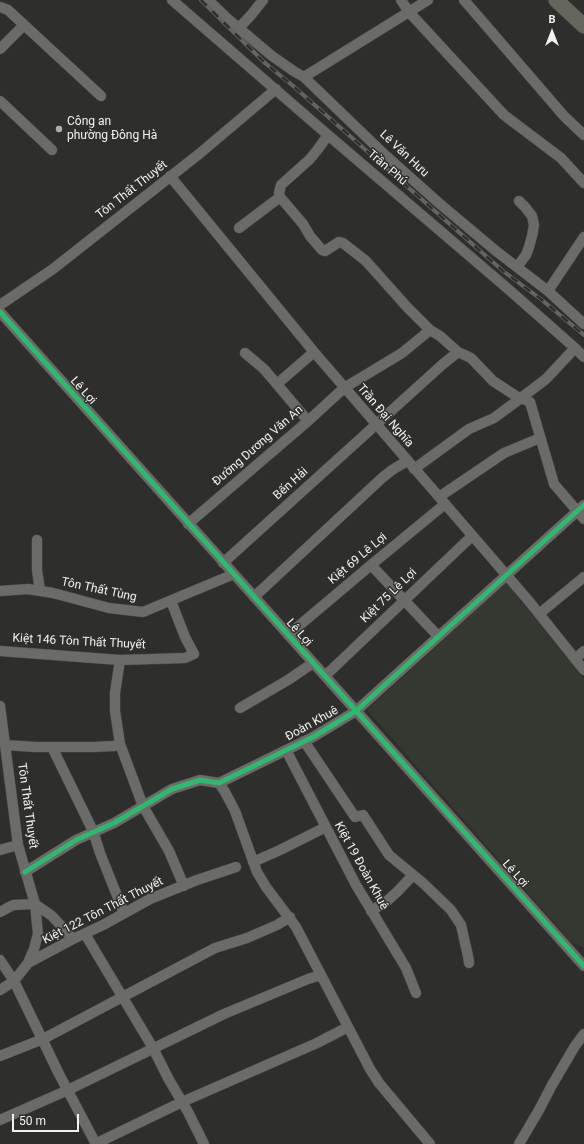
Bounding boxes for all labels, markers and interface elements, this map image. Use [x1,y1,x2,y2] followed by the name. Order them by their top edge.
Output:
[532,12,572,52] north arrow
[548,13,556,26] text: B
[67,115,157,143] place label: Công an phường Đông Hà
[54,124,64,134] marker: Công an phường Đông Hà
[376,128,432,180] street label: Lê Văn Hưu
[364,147,410,189] street label: Trần Phú
[93,158,171,222] street label: Tôn Thất Thuyết
[67,374,99,408] street label: Lê Lợi
[354,382,416,450] street label: Trần Đại Nghĩa
[210,403,306,489] street label: Đường Dương Văn An
[271,465,311,503] street label: Bến Hải
[326,530,390,588] street label: Kiệt 69 Lê Lợi
[358,566,420,626] street label: Kiệt 75 Lê Lợi
[60,575,138,605] street label: Tôn Thất Tùng
[283,616,315,650] street label: Lê Lợi
[12,631,146,653] street label: Kiệt 146 Tôn Thất Thuyết
[283,704,341,744] street label: Đoàn Khuê
[14,762,40,850] street label: Tôn Thất Thuyết
[331,820,391,912] street label: Kiệt 19 Đoàn Khuê
[499,857,531,891] street label: Lê Lợi
[40,874,166,948] street label: Kiệt 122 Tôn Thất Thuyết
[14,1106,81,1132] scale bar
[19,1114,46,1128] text: 50 m

